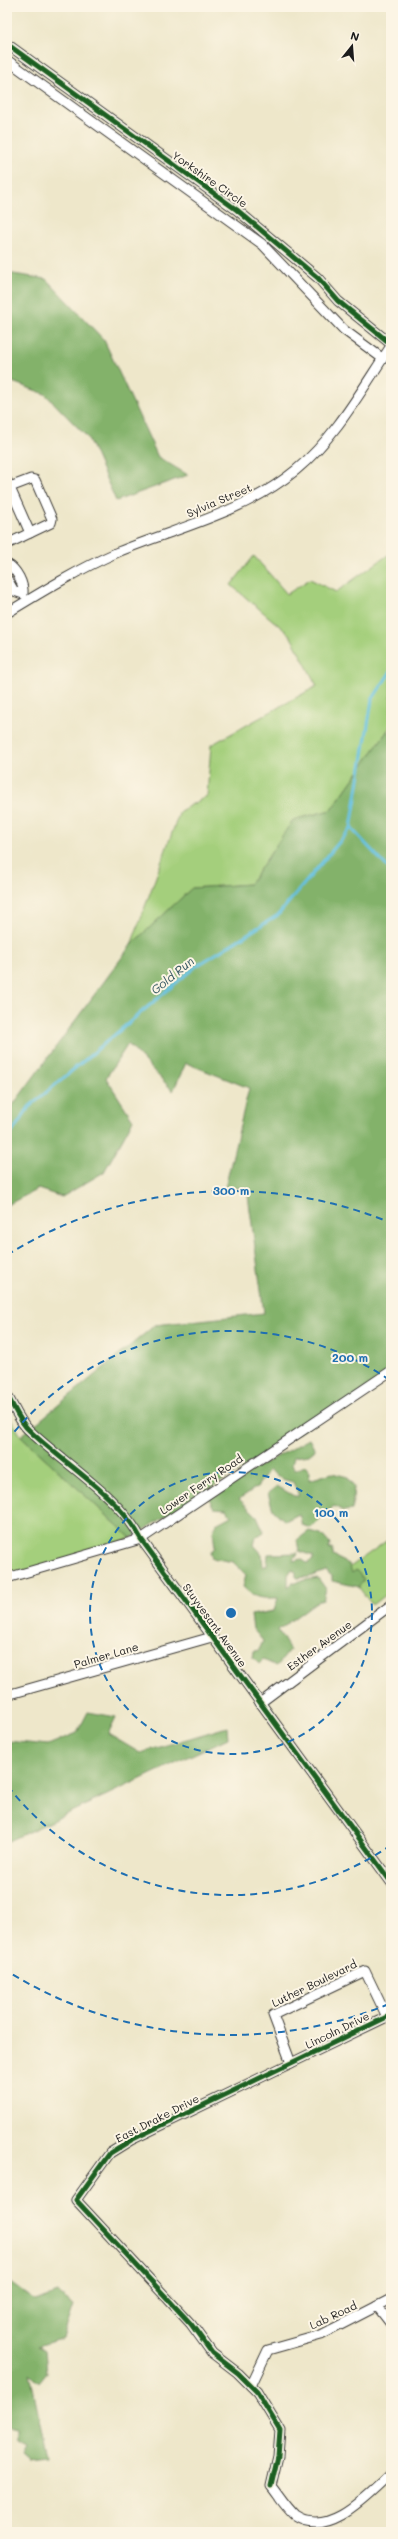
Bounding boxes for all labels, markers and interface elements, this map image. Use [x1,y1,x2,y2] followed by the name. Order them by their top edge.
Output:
[332,26,372,66] north arrow
[349,28,361,44] text: N
[169,147,251,211] street label: Yorkshire Circle
[184,480,254,520] street label: Sylvia Street
[147,952,197,997] water label: Gold Run
[213,1182,249,1198] text: 300 m
[332,1349,368,1365] text: 200 m
[156,1451,246,1517] street label: Lower Ferry Road
[314,1504,348,1520] text: 100 m
[180,1580,251,1670] street label: Stuyvesant Avenue
[224,1606,238,1620] centre of rings
[284,1616,355,1674] street label: Esther Avenue
[72,1639,140,1671] street label: Palmer Lane
[269,1956,359,2010] street label: Luther Boulevard
[302,2008,372,2052] street label: Lincoln Drive
[113,2090,202,2146] street label: East Drake Drive
[307,2298,359,2332] street label: Lab Road

